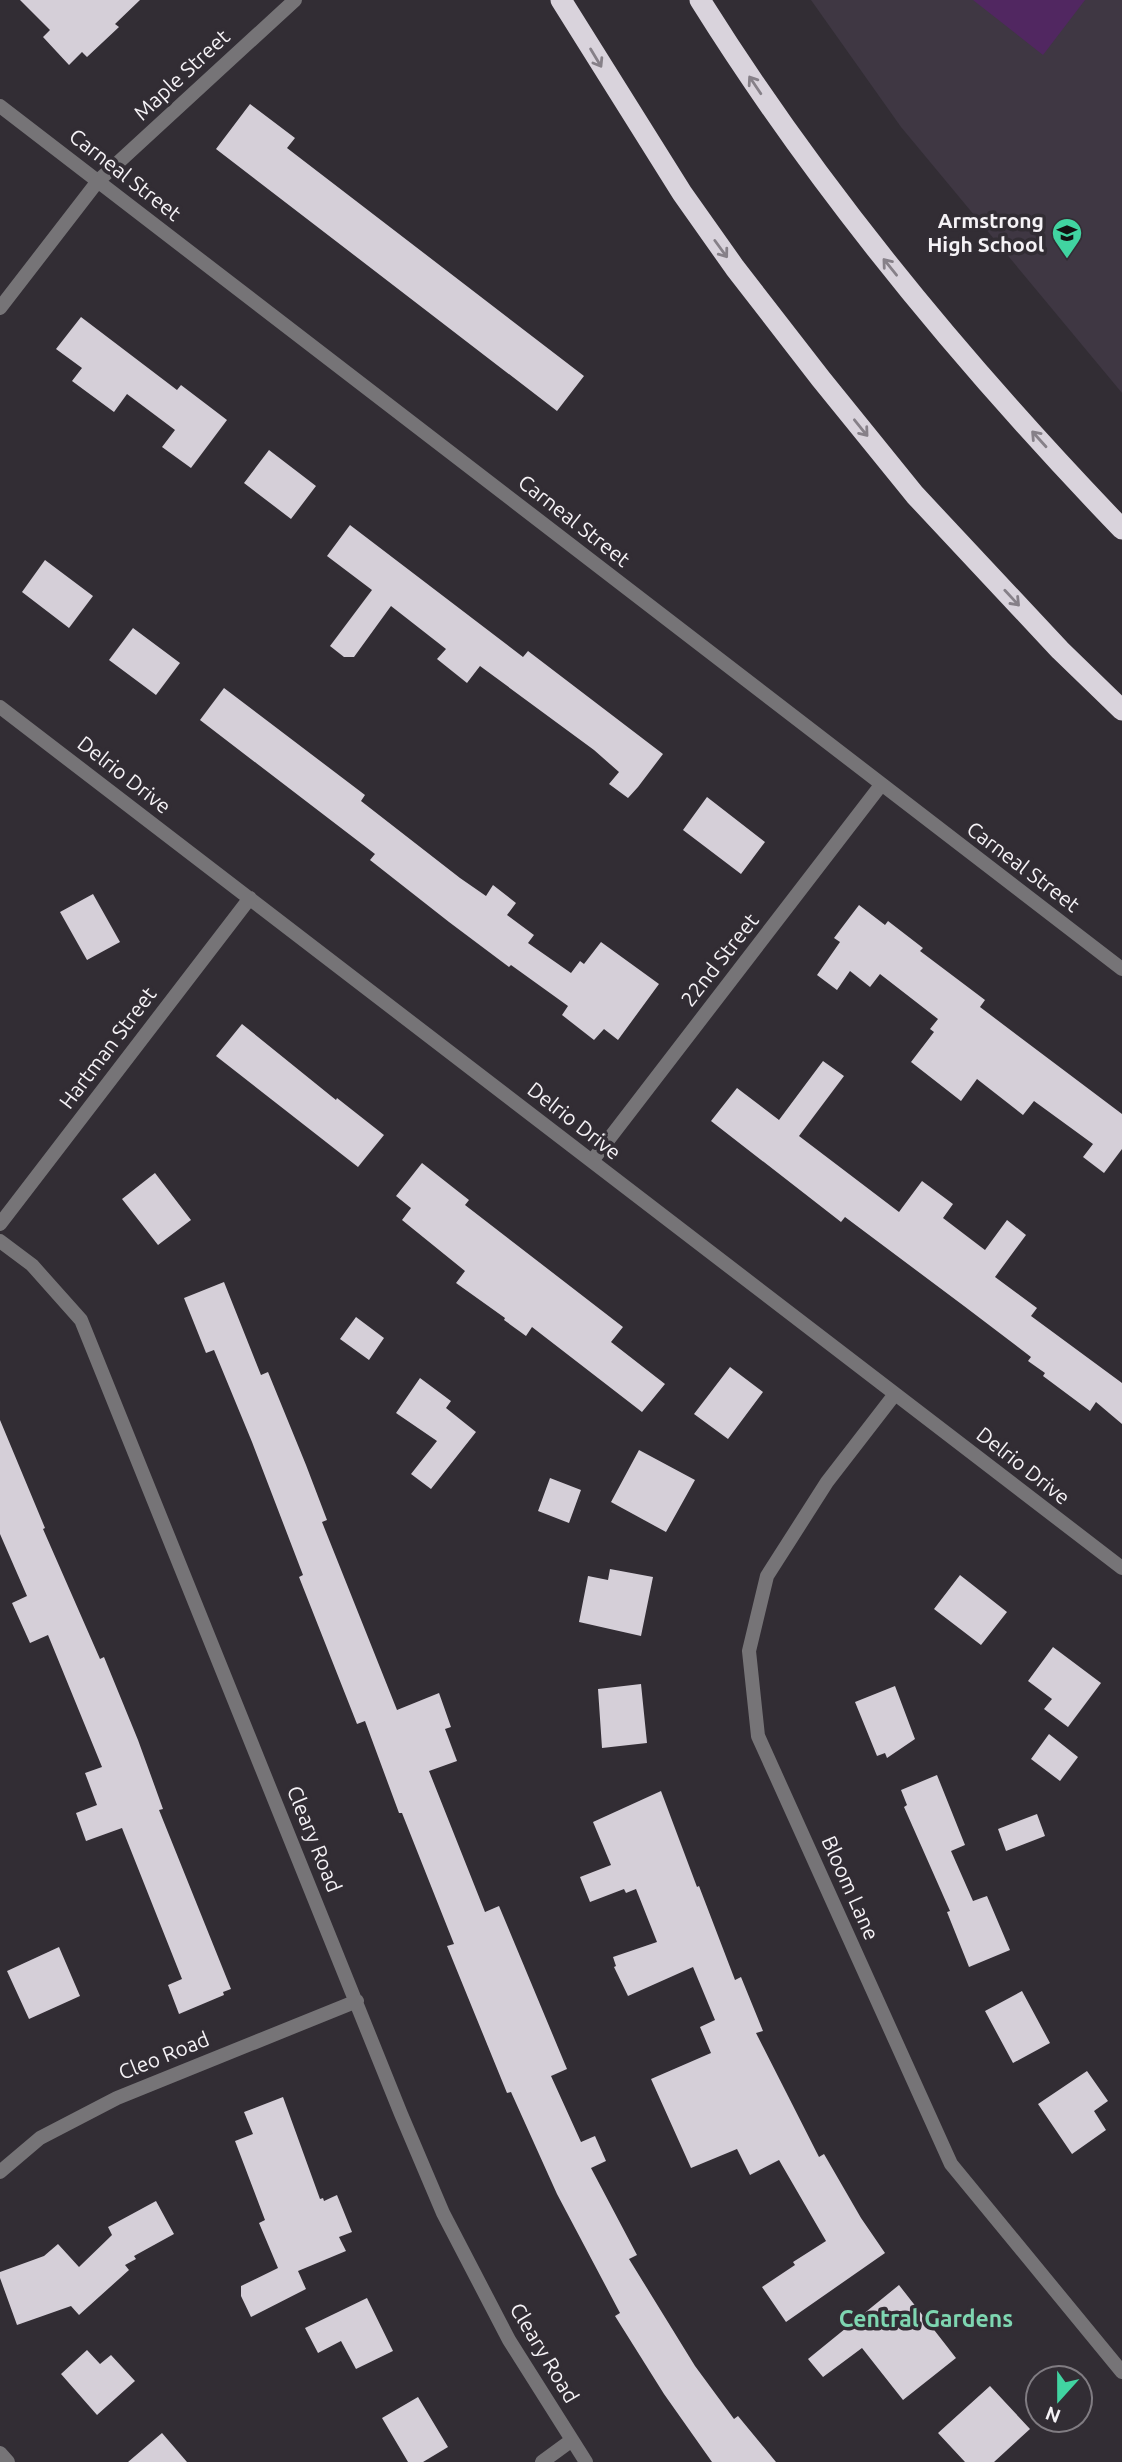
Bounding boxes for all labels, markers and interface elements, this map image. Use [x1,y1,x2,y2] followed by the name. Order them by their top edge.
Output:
[129,24,234,125] street label: Maple Street
[590,48,604,68] one-way arrow
[747,75,761,95] one-way arrow
[65,123,186,225] street label: Carneal Street
[927,208,1044,256] place label: Armstrong High School
[1050,216,1084,260] school or university icon: Armstrong High School
[714,239,728,258] one-way arrow
[882,259,898,277] one-way arrow
[853,418,869,436] one-way arrow
[1031,430,1047,448] one-way arrow
[514,469,635,571] street label: Carneal Street
[1003,589,1020,606] one-way arrow
[73,730,176,818] street label: Delrio Drive
[962,816,1085,916] street label: Carneal Street
[675,908,763,1011] street label: 22nd Street
[54,982,161,1113] street label: Hartman Street
[523,1076,626,1164] street label: Delrio Drive
[972,1421,1075,1509] street label: Delrio Drive
[283,1782,347,1895] street label: Cleary Road
[817,1832,885,1943] street label: Bloom Lane
[115,2026,212,2084] street label: Cleo Road
[506,2298,584,2407] street label: Cleary Road
[839,2306,1013,2331] district label: Central Gardens
[1024,2364,1094,2434] north arrow
[1042,2402,1063,2428] text: N

